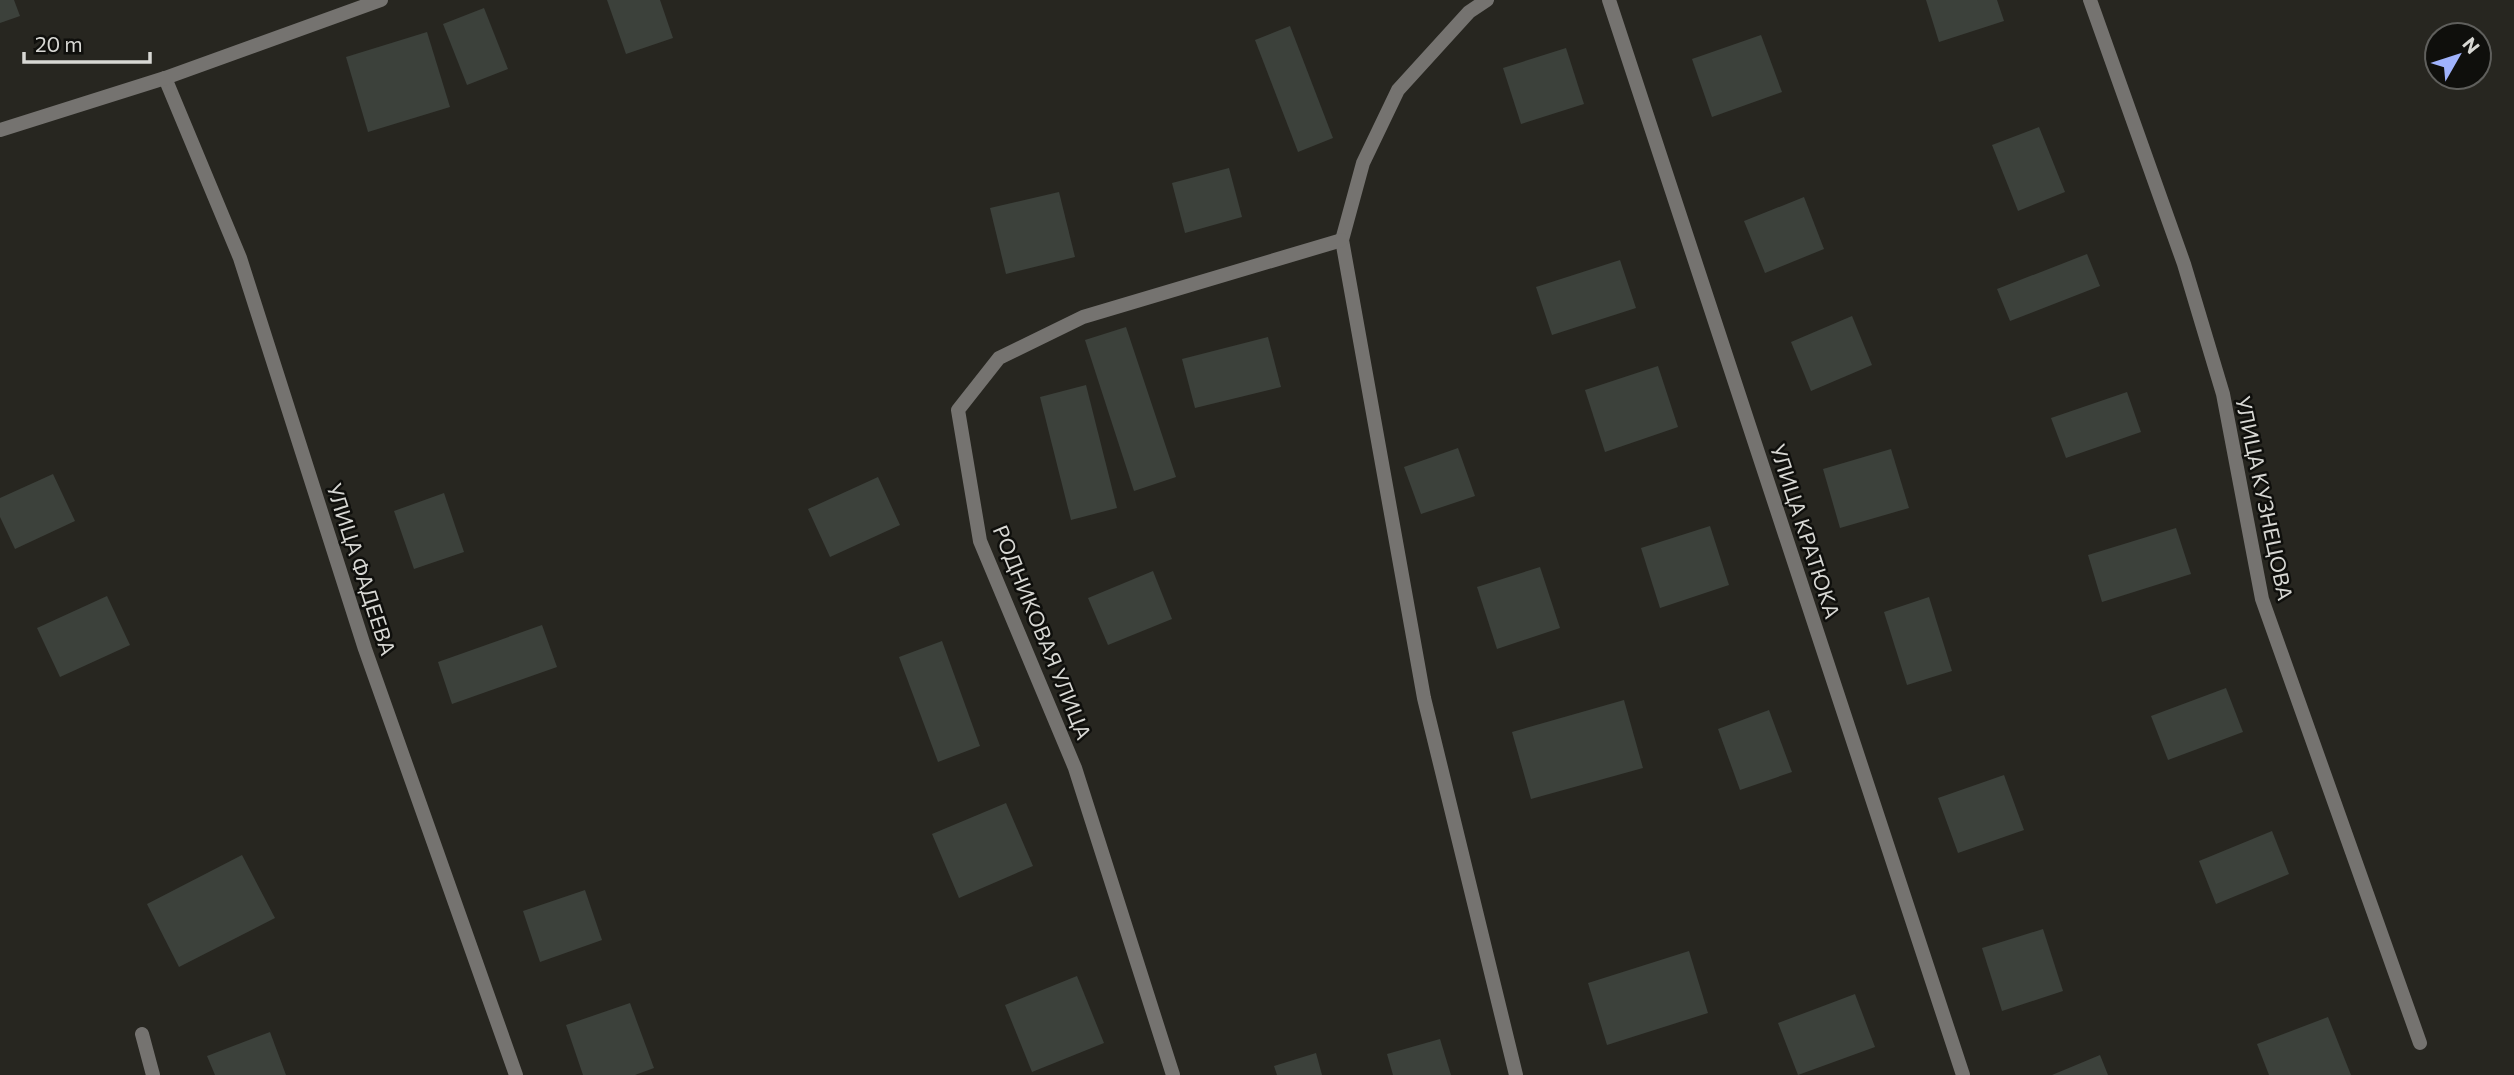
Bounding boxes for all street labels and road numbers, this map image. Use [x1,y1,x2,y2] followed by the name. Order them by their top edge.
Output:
[2231,394,2299,602] street label: УЛИЦА КУЗНЕЦОВА
[1766,441,1846,621] street label: УЛИЦА КРАТЮКА
[322,480,402,658] street label: УЛИЦА ФАДЕЕВА
[989,521,1097,743] street label: РОДНИКОВАЯ УЛИЦА

